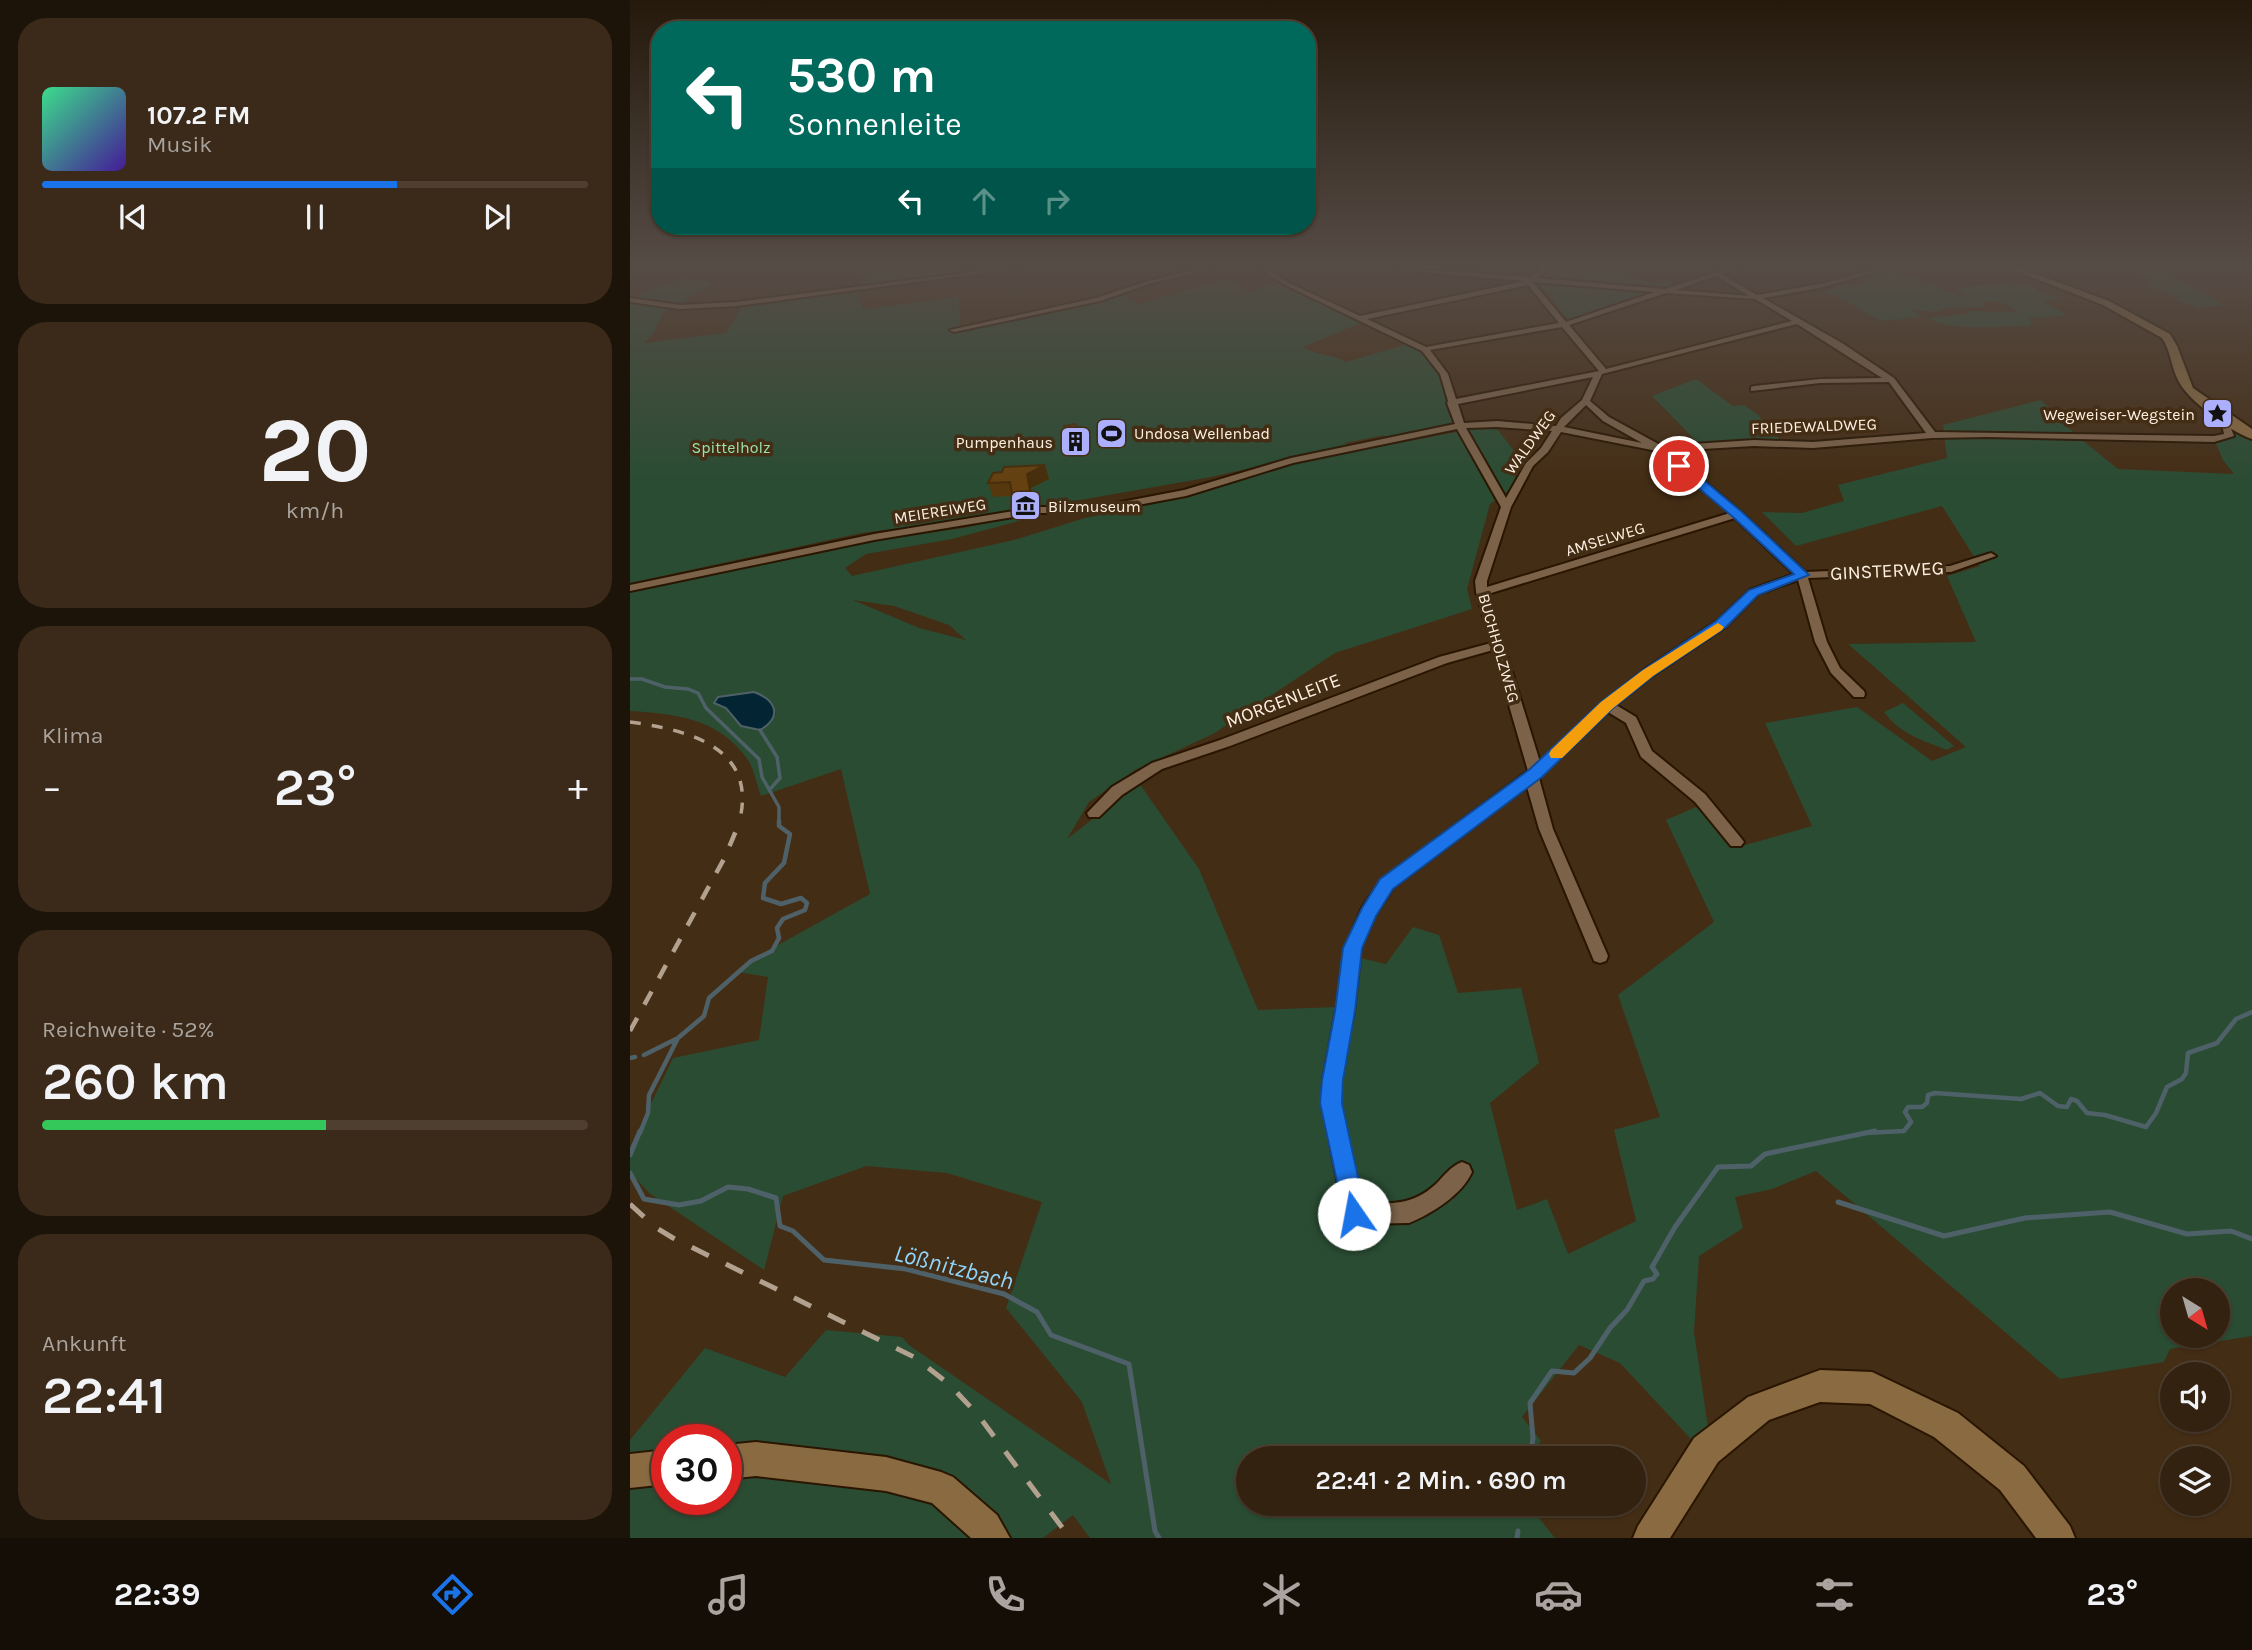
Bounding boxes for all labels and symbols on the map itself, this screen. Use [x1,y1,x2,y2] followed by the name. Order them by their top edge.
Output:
[2201,397,2235,431] place icon: Wegweiser-Wegstein
[2043,405,2195,424] place label: Wegweiser-Wegstein
[1500,406,1560,478] street label: WALDWEG
[1751,414,1877,438] street label: FRIEDEWALDWEG
[1094,416,1128,450] sports icon: Undosa Wellenbad
[1134,424,1270,443] place label: Undosa Wellenbad
[1059,425,1093,459] building icon: Pumpenhaus
[956,433,1053,452] place label: Pumpenhaus
[1649,436,1709,496] pin
[692,438,771,457] park label: Spittelholz
[1008,489,1042,523] museum icon: Bilzmuseum
[893,494,987,528] street label: MEIEREIWEG
[1048,497,1141,516] place label: Bilzmuseum
[1563,518,1647,560] street label: AMSELWEG
[1830,557,1944,585] street label: GINSTERWEG
[1474,591,1524,705] street label: BUCHHOLZWEG
[1223,669,1343,733] street label: MORGENLEITE
[1317,1177,1391,1251] position arrow
[891,1239,1017,1295] water label: Lößnitzbach
[2160,1278,2230,1348] north arrow
[651,1424,742,1515] speed limit sign: 30

